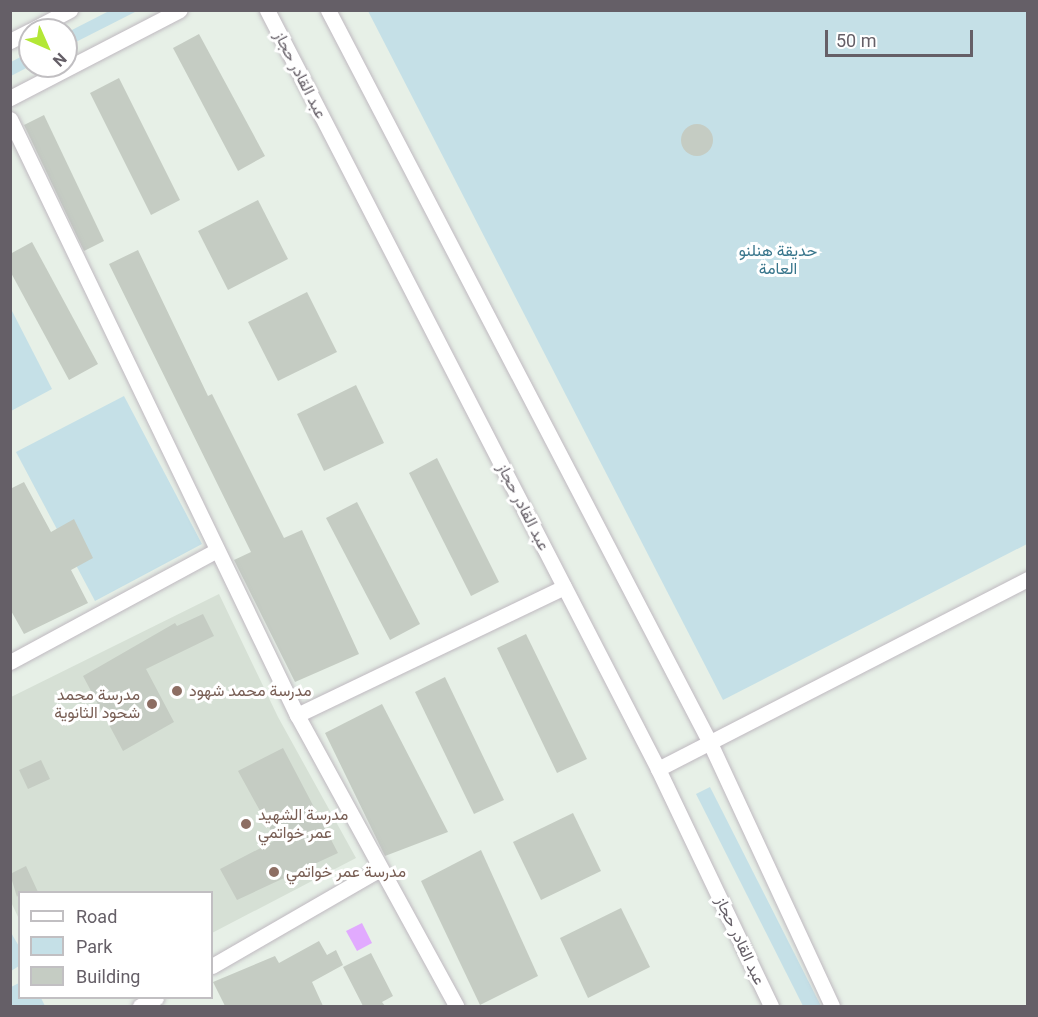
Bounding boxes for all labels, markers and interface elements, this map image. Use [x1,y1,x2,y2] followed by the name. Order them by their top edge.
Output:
[18,18,78,78] north arrow
[828,18,976,56] scale bar
[270,28,330,122] street label: عبد القادر حجاز
[836,30,876,51] text: 50 m
[49,49,70,70] text: N
[739,241,817,279] park label: حديقة هنلنو العامة
[493,460,553,554] street label: عبد القادر حجاز
[189,681,312,701] place label: مدرسة محمد شهود
[170,684,184,698] marker: مدرسة محمد شهود
[54,685,140,723] place label: مدرسة محمد شحود الثانوية
[145,697,159,711] marker: مدرسة محمد شحود الثانوية
[258,805,348,843] place label: مدرسة الشهيد عمر خواتمي
[239,817,253,831] marker: مدرسة الشهيد عمر خواتمي
[286,862,406,882] place label: مدرسة عمر خواتمي
[267,865,281,879] marker: مدرسة عمر خواتمي
[18,891,213,999] legend
[711,894,769,988] street label: عبد القادر حجاز
[76,906,117,927] text: Road
[76,936,112,957] text: Park
[76,966,140,987] text: Building

